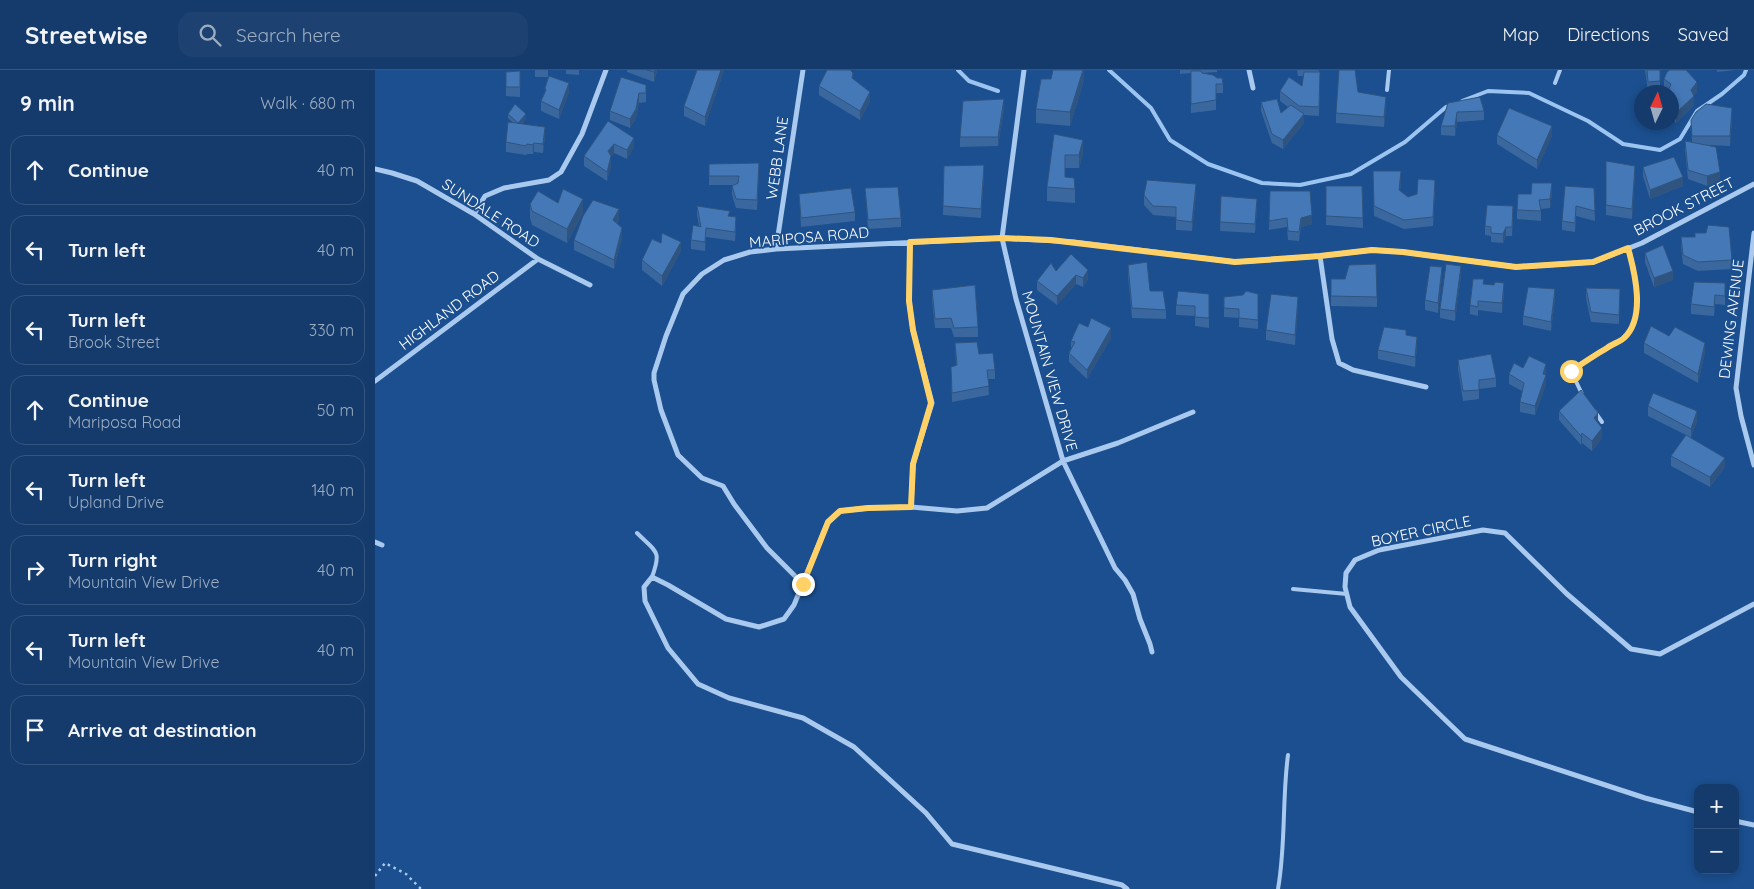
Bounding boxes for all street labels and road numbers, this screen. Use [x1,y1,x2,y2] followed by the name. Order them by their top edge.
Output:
[762,115,792,201] street label: WEBB LANE
[1630,172,1738,240] street label: BROOK STREET
[438,174,544,252] street label: SUNDALE ROAD
[748,222,870,252] street label: MARIPOSA ROAD
[1714,258,1748,380] street label: DEWING AVENUE
[395,266,503,354] street label: HIGHLAND ROAD
[1018,288,1082,454] street label: MOUNTAIN VIEW DRIVE
[1369,511,1473,551] street label: BOYER CIRCLE

